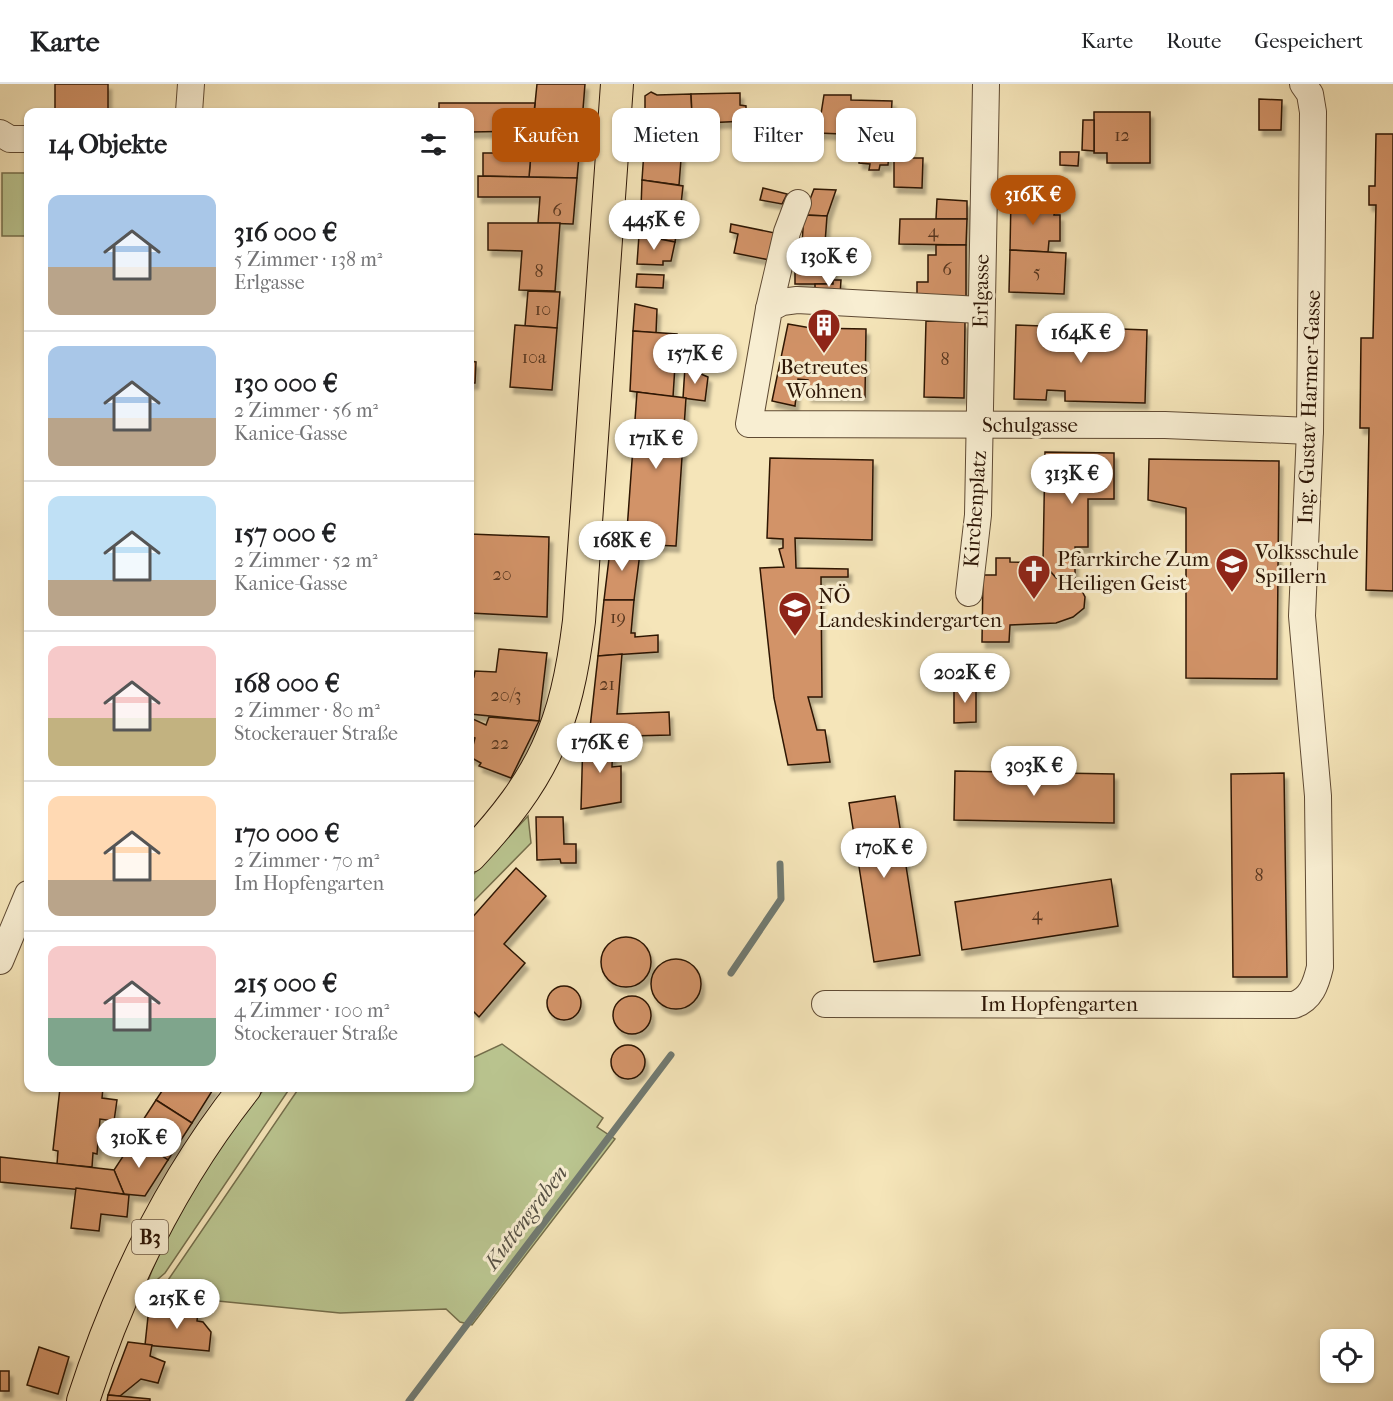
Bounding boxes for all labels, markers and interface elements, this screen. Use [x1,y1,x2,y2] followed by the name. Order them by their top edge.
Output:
[30,25,100,58] text: Karte
[1081,29,1133,53] text: Karte
[1166,29,1221,53] text: Route
[1254,29,1363,53] text: Gespeichert
[492,108,600,162] chip: Kaufen
[612,108,720,162] chip: Mieten
[732,108,824,162] chip: Filter
[836,108,916,162] chip: Neu
[1114,125,1130,146] house number: 12
[417,128,450,161] icon: filters
[48,129,167,160] text: 14 Objekte
[984,175,1082,226] pin: 316K €
[1005,183,1061,206] text: 316K €
[552,200,562,221] house number: 6
[605,200,703,251] pin: 445K €
[623,208,685,231] text: 445K €
[234,217,338,248] text: 316 000 €
[96,219,168,291] icon: home
[928,221,939,242] house number: 4
[780,237,878,288] pin: 130K €
[800,245,858,268] text: 130K €
[234,248,383,271] text: 5 Zimmer · 138 m²
[968,254,994,328] street label: Erlgasse
[942,259,952,280] house number: 6
[534,261,544,282] house number: 8
[1033,262,1041,283] house number: 5
[234,271,305,294] text: Erlgasse
[1293,289,1325,525] street label: Ing. Gustav Harmer-Gasse
[535,299,551,320] house number: 10
[806,307,842,354] building icon: Betreutes Wohnen
[1032,313,1130,364] pin: 164K €
[1051,321,1111,344] text: 164K €
[646,334,744,385] pin: 157K €
[667,342,723,365] text: 157K €
[522,347,547,368] house number: 10a
[940,349,950,370] house number: 8
[780,355,868,403] place label: Betreutes Wohnen
[234,368,338,399] text: 130 000 €
[96,370,168,442] icon: home
[234,399,378,422] text: 2 Zimmer · 56 m²
[982,413,1078,437] street label: Schulgasse
[607,419,705,470] pin: 171K €
[234,422,347,445] text: Kanice-Gasse
[629,427,683,450] text: 171K €
[959,450,991,568] street label: Kirchenplatz
[1023,454,1121,505] pin: 313K €
[1045,462,1099,485] text: 313K €
[234,518,337,549] text: 157 000 €
[96,520,168,592] icon: home
[573,521,671,572] pin: 168K €
[593,529,651,552] text: 168K €
[1254,540,1359,588] place label: Volksschule Spillern
[1214,546,1250,593] school or university icon: Volksschule Spillern
[1057,547,1210,595] place label: Pfarrkirche Zum Heiligen Geist
[234,549,378,572] text: 2 Zimmer · 52 m²
[1016,553,1052,600] church icon: Pfarrkirche Zum Heiligen Geist
[492,564,512,585] house number: 20
[234,572,347,595] text: Kanice-Gasse
[818,584,1002,632] place label: NÖ Landeskindergarten
[777,590,813,637] school or university icon: NÖ Landeskindergarten
[610,607,626,628] house number: 19
[916,653,1014,704] pin: 202K €
[934,661,996,684] text: 202K €
[234,668,340,699] text: 168 000 €
[96,670,168,742] icon: home
[599,674,615,695] house number: 21
[491,685,521,706] house number: 20/3
[234,699,380,722] text: 2 Zimmer · 80 m²
[234,722,398,745] text: Stockerauer Straße
[551,723,649,774] pin: 176K €
[571,731,629,754] text: 176K €
[491,733,509,754] house number: 22
[985,746,1083,797] pin: 303K €
[1005,754,1063,777] text: 303K €
[234,818,340,849] text: 170 000 €
[96,820,168,892] icon: home
[835,828,933,879] pin: 170K €
[855,836,913,859] text: 170K €
[234,849,379,872] text: 2 Zimmer · 70 m²
[1254,865,1264,886] house number: 8
[234,872,384,895] text: Im Hopfengarten
[1032,904,1043,925] house number: 4
[234,968,337,999] text: 215 000 €
[96,970,168,1042] icon: home
[980,992,1138,1016] street label: Im Hopfengarten
[234,999,389,1022] text: 4 Zimmer · 100 m²
[234,1022,398,1045] text: Stockerauer Straße
[90,1118,188,1169] pin: 310K €
[111,1126,167,1149] text: 310K €
[477,1161,573,1276] water label: Kuttengraben
[132,1220,168,1254] road number: B3
[128,1279,226,1330] pin: 215K €
[149,1287,205,1310] text: 215K €
[1320,1329,1374,1383] map controls
[1320,1329,1374,1383] button: locate

